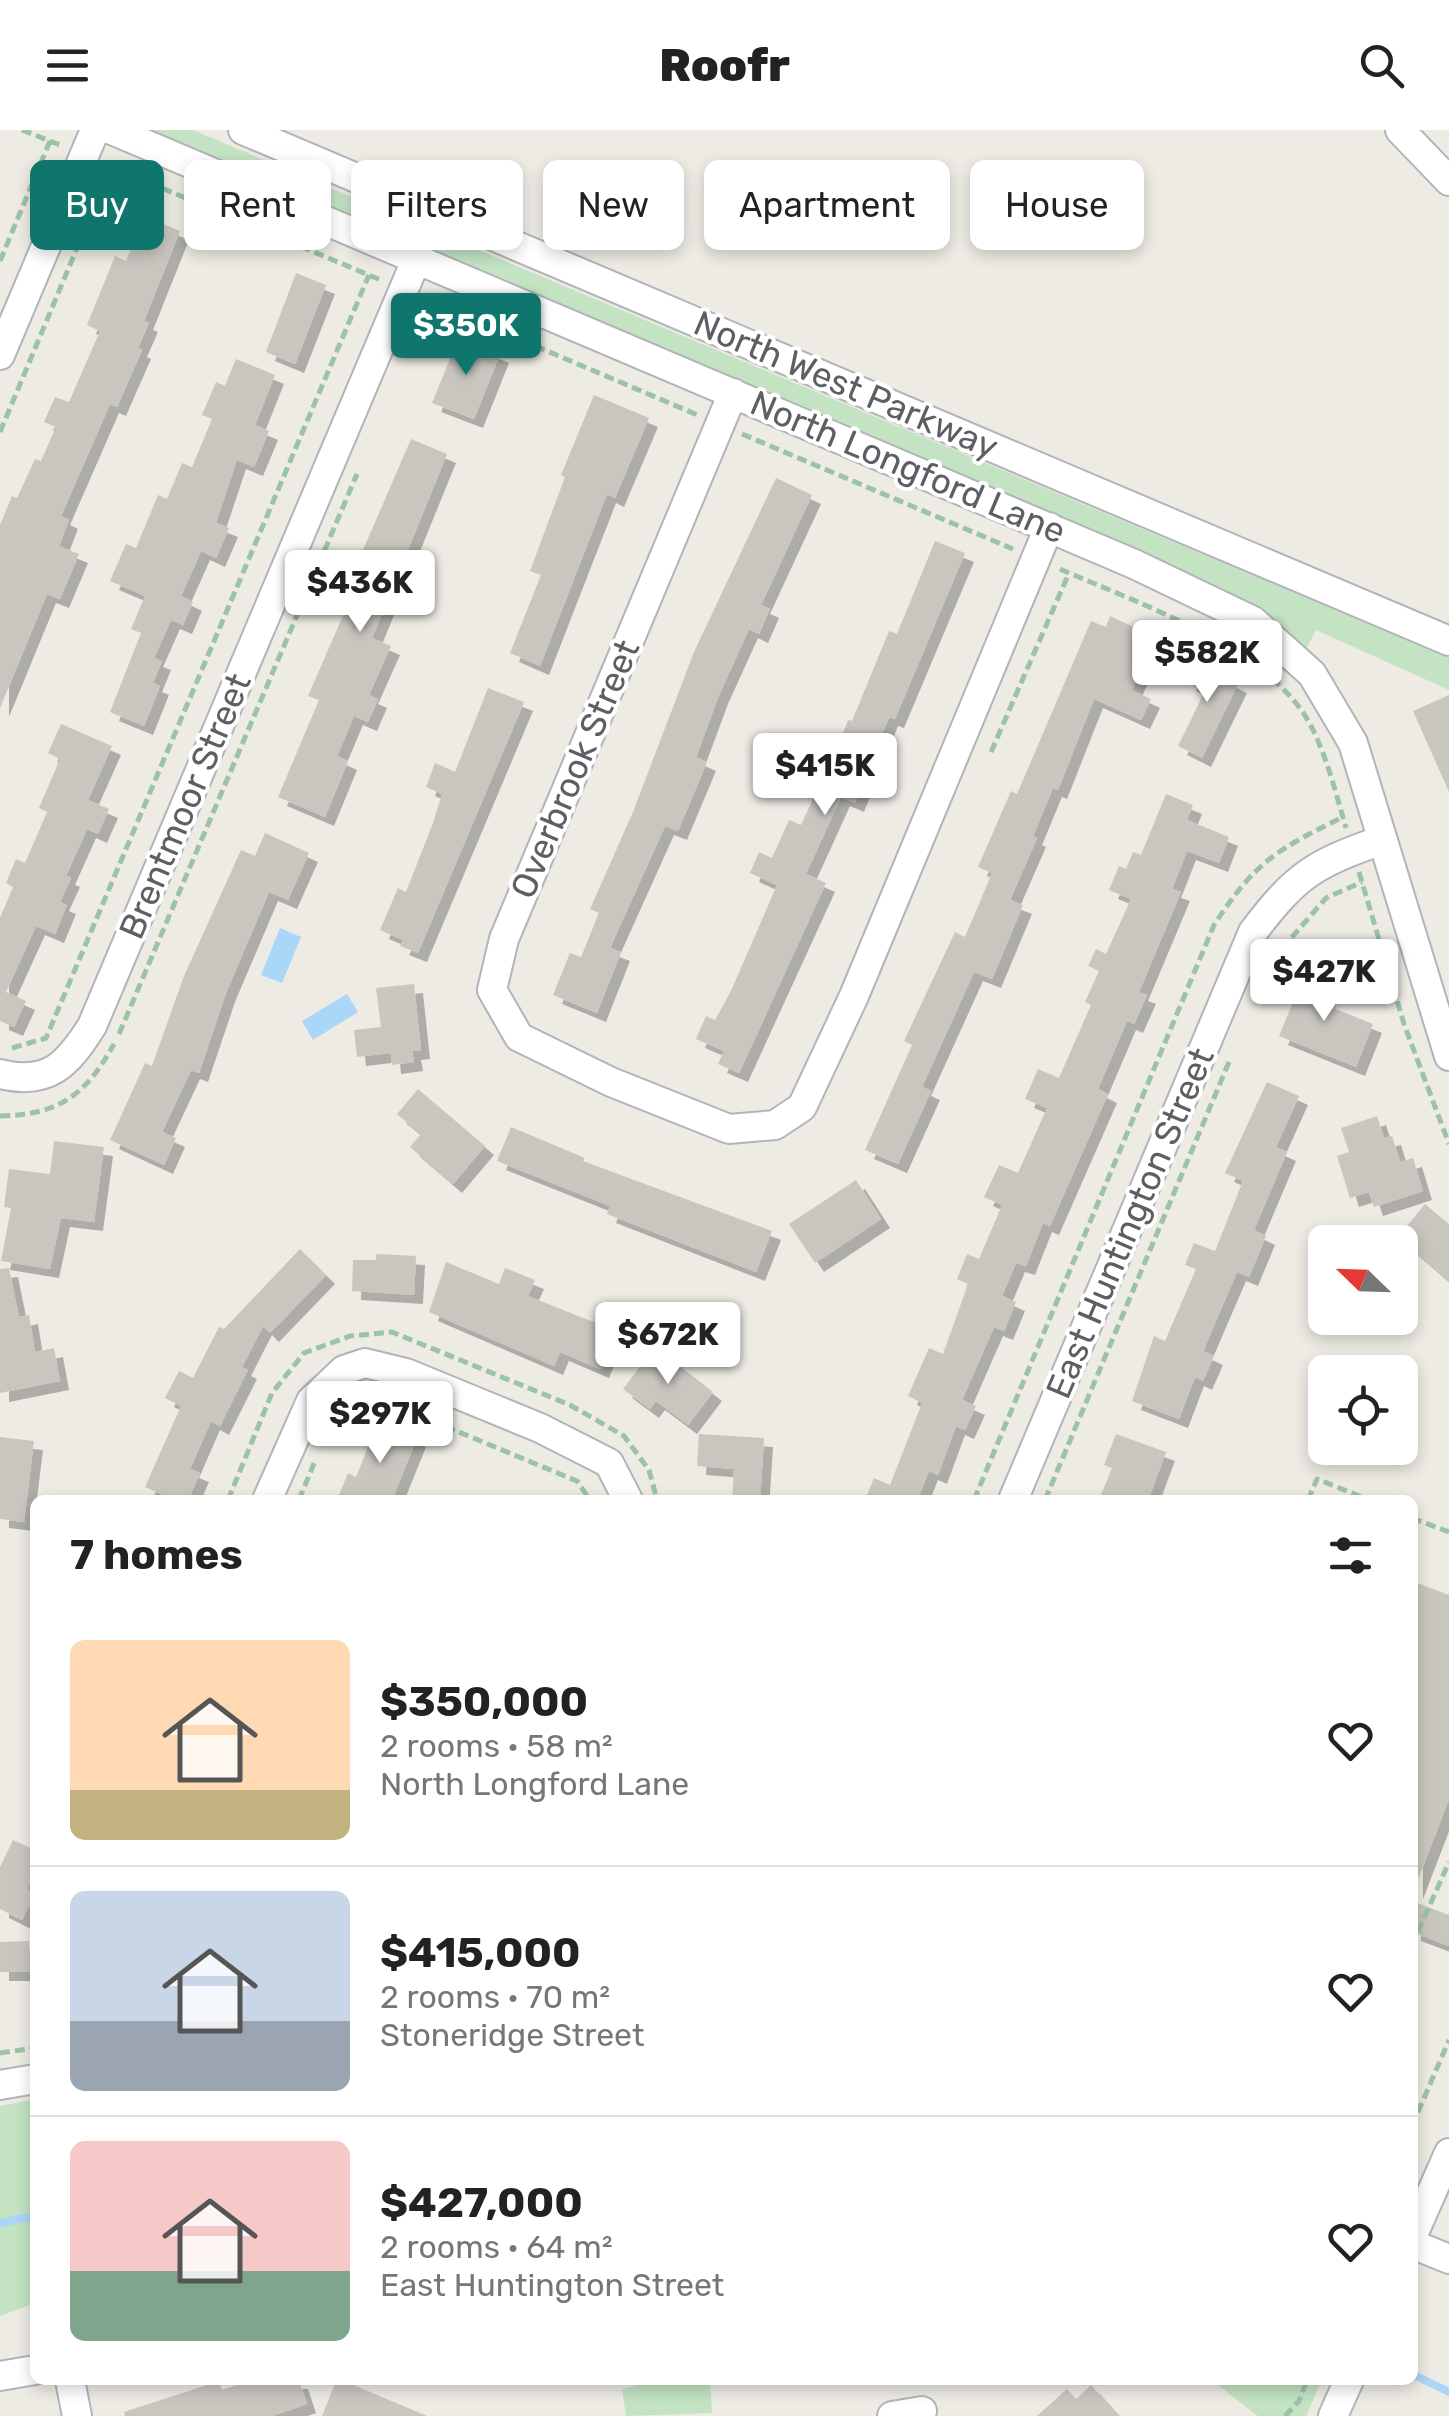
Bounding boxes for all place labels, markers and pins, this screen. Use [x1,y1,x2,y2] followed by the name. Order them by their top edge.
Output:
[396,293,536,378] pin: $350K
[290,550,430,635] pin: $436K
[1137,620,1277,705] pin: $582K
[755,733,895,818] pin: $415K
[1254,939,1394,1024] pin: $427K
[598,1302,738,1387] pin: $672K
[310,1381,450,1466] pin: $297K

